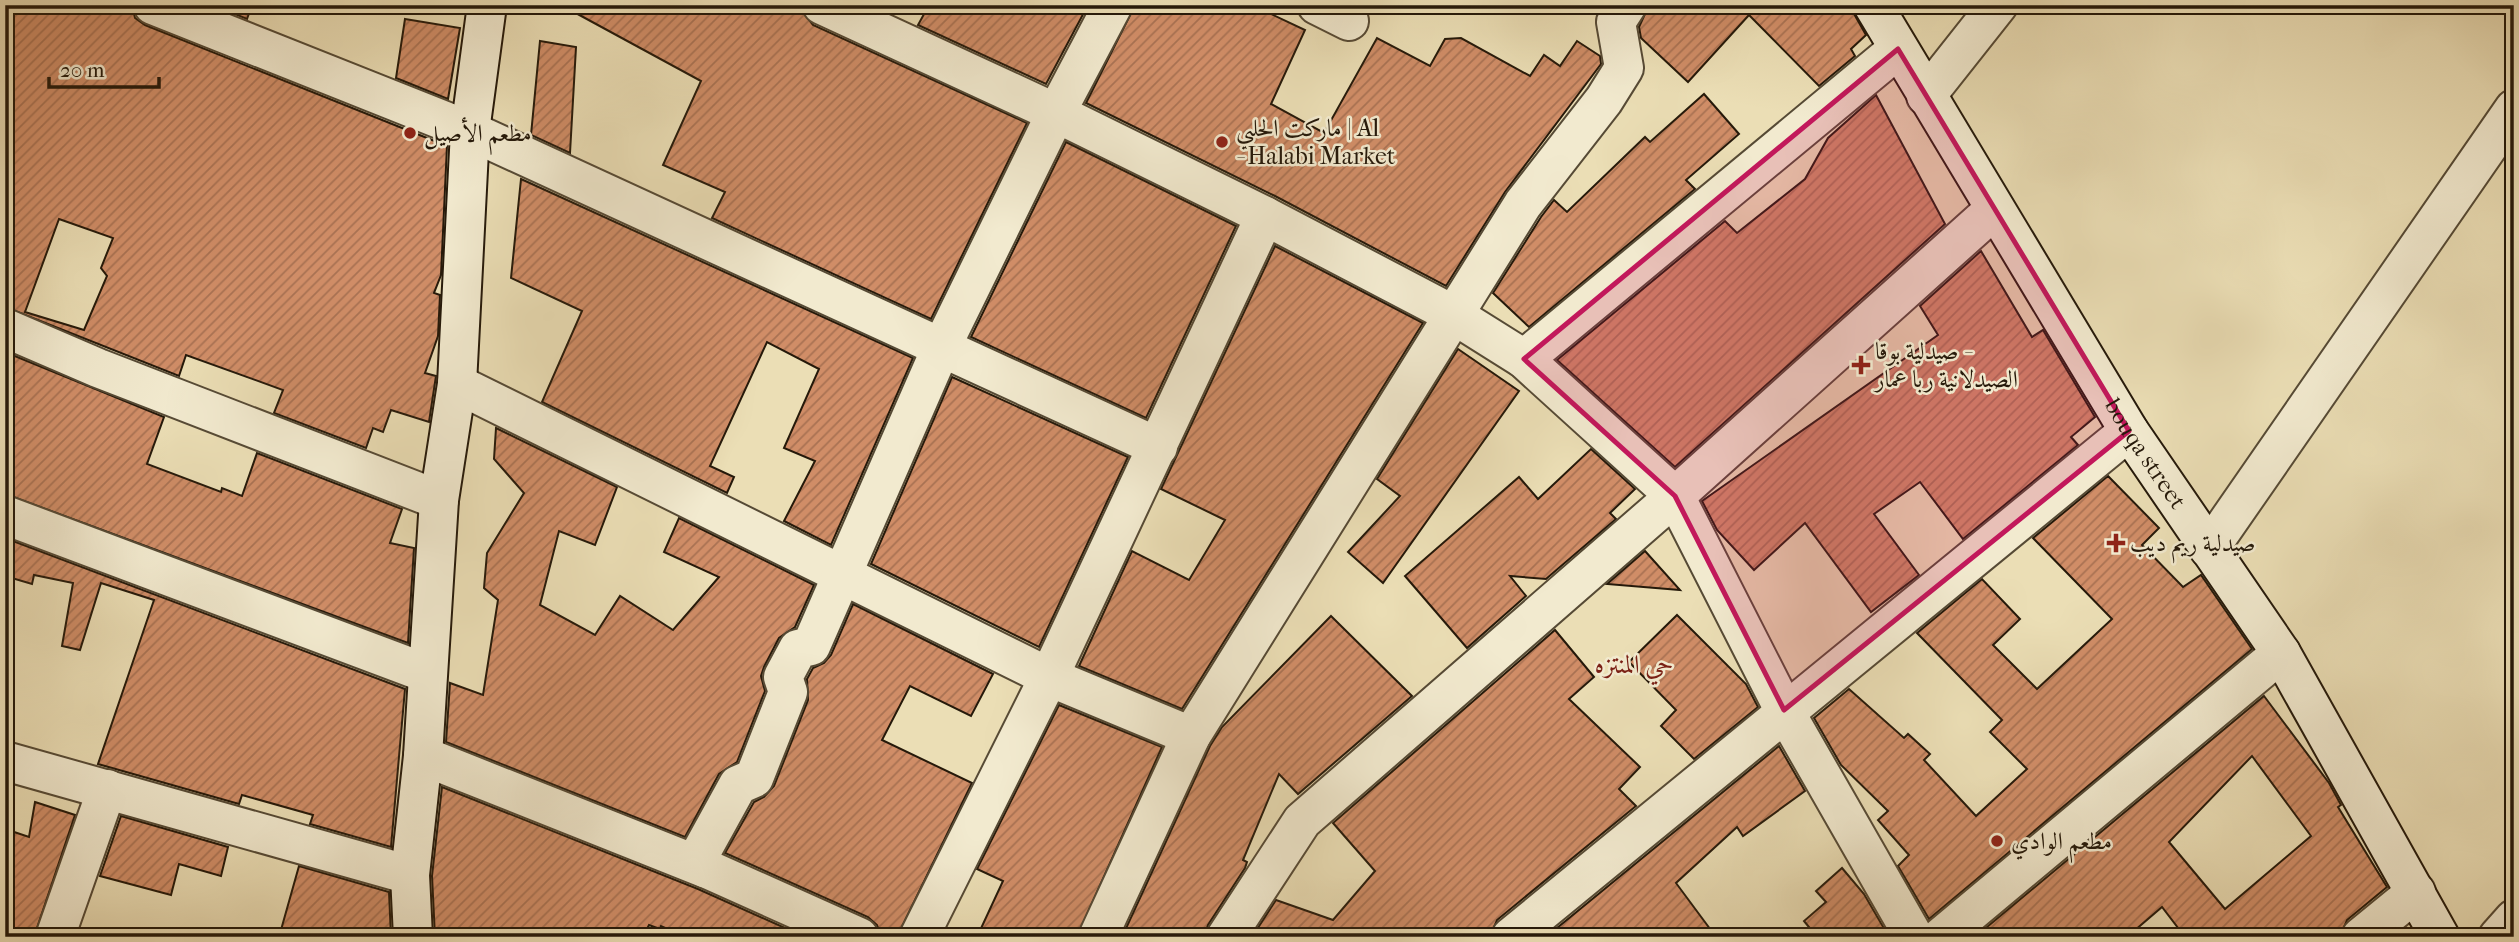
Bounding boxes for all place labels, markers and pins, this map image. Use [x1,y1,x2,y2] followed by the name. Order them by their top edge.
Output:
[1236,114,1396,170] place label: ماركت الحلبي | Al - Halabi Market
[424,117,532,155] place label: مطعم الأصيل
[402,125,418,141] marker: مطعم الأصيل
[1214,134,1230,150] marker: ماركت الحلبي | Al - Halabi Market
[1873,337,2018,393] place label: صيدلية بوقا - الصيدلانية ربا عمار
[1853,357,1869,373] marker: صيدلية بوقا - الصيدلانية ربا عمار
[2130,529,2256,564] place label: صيدلية ريم ديب
[2108,535,2124,551] marker: صيدلية ريم ديب
[2011,827,2112,863] place label: مطعم الوادي
[1989,833,2005,849] marker: مطعم الوادي

